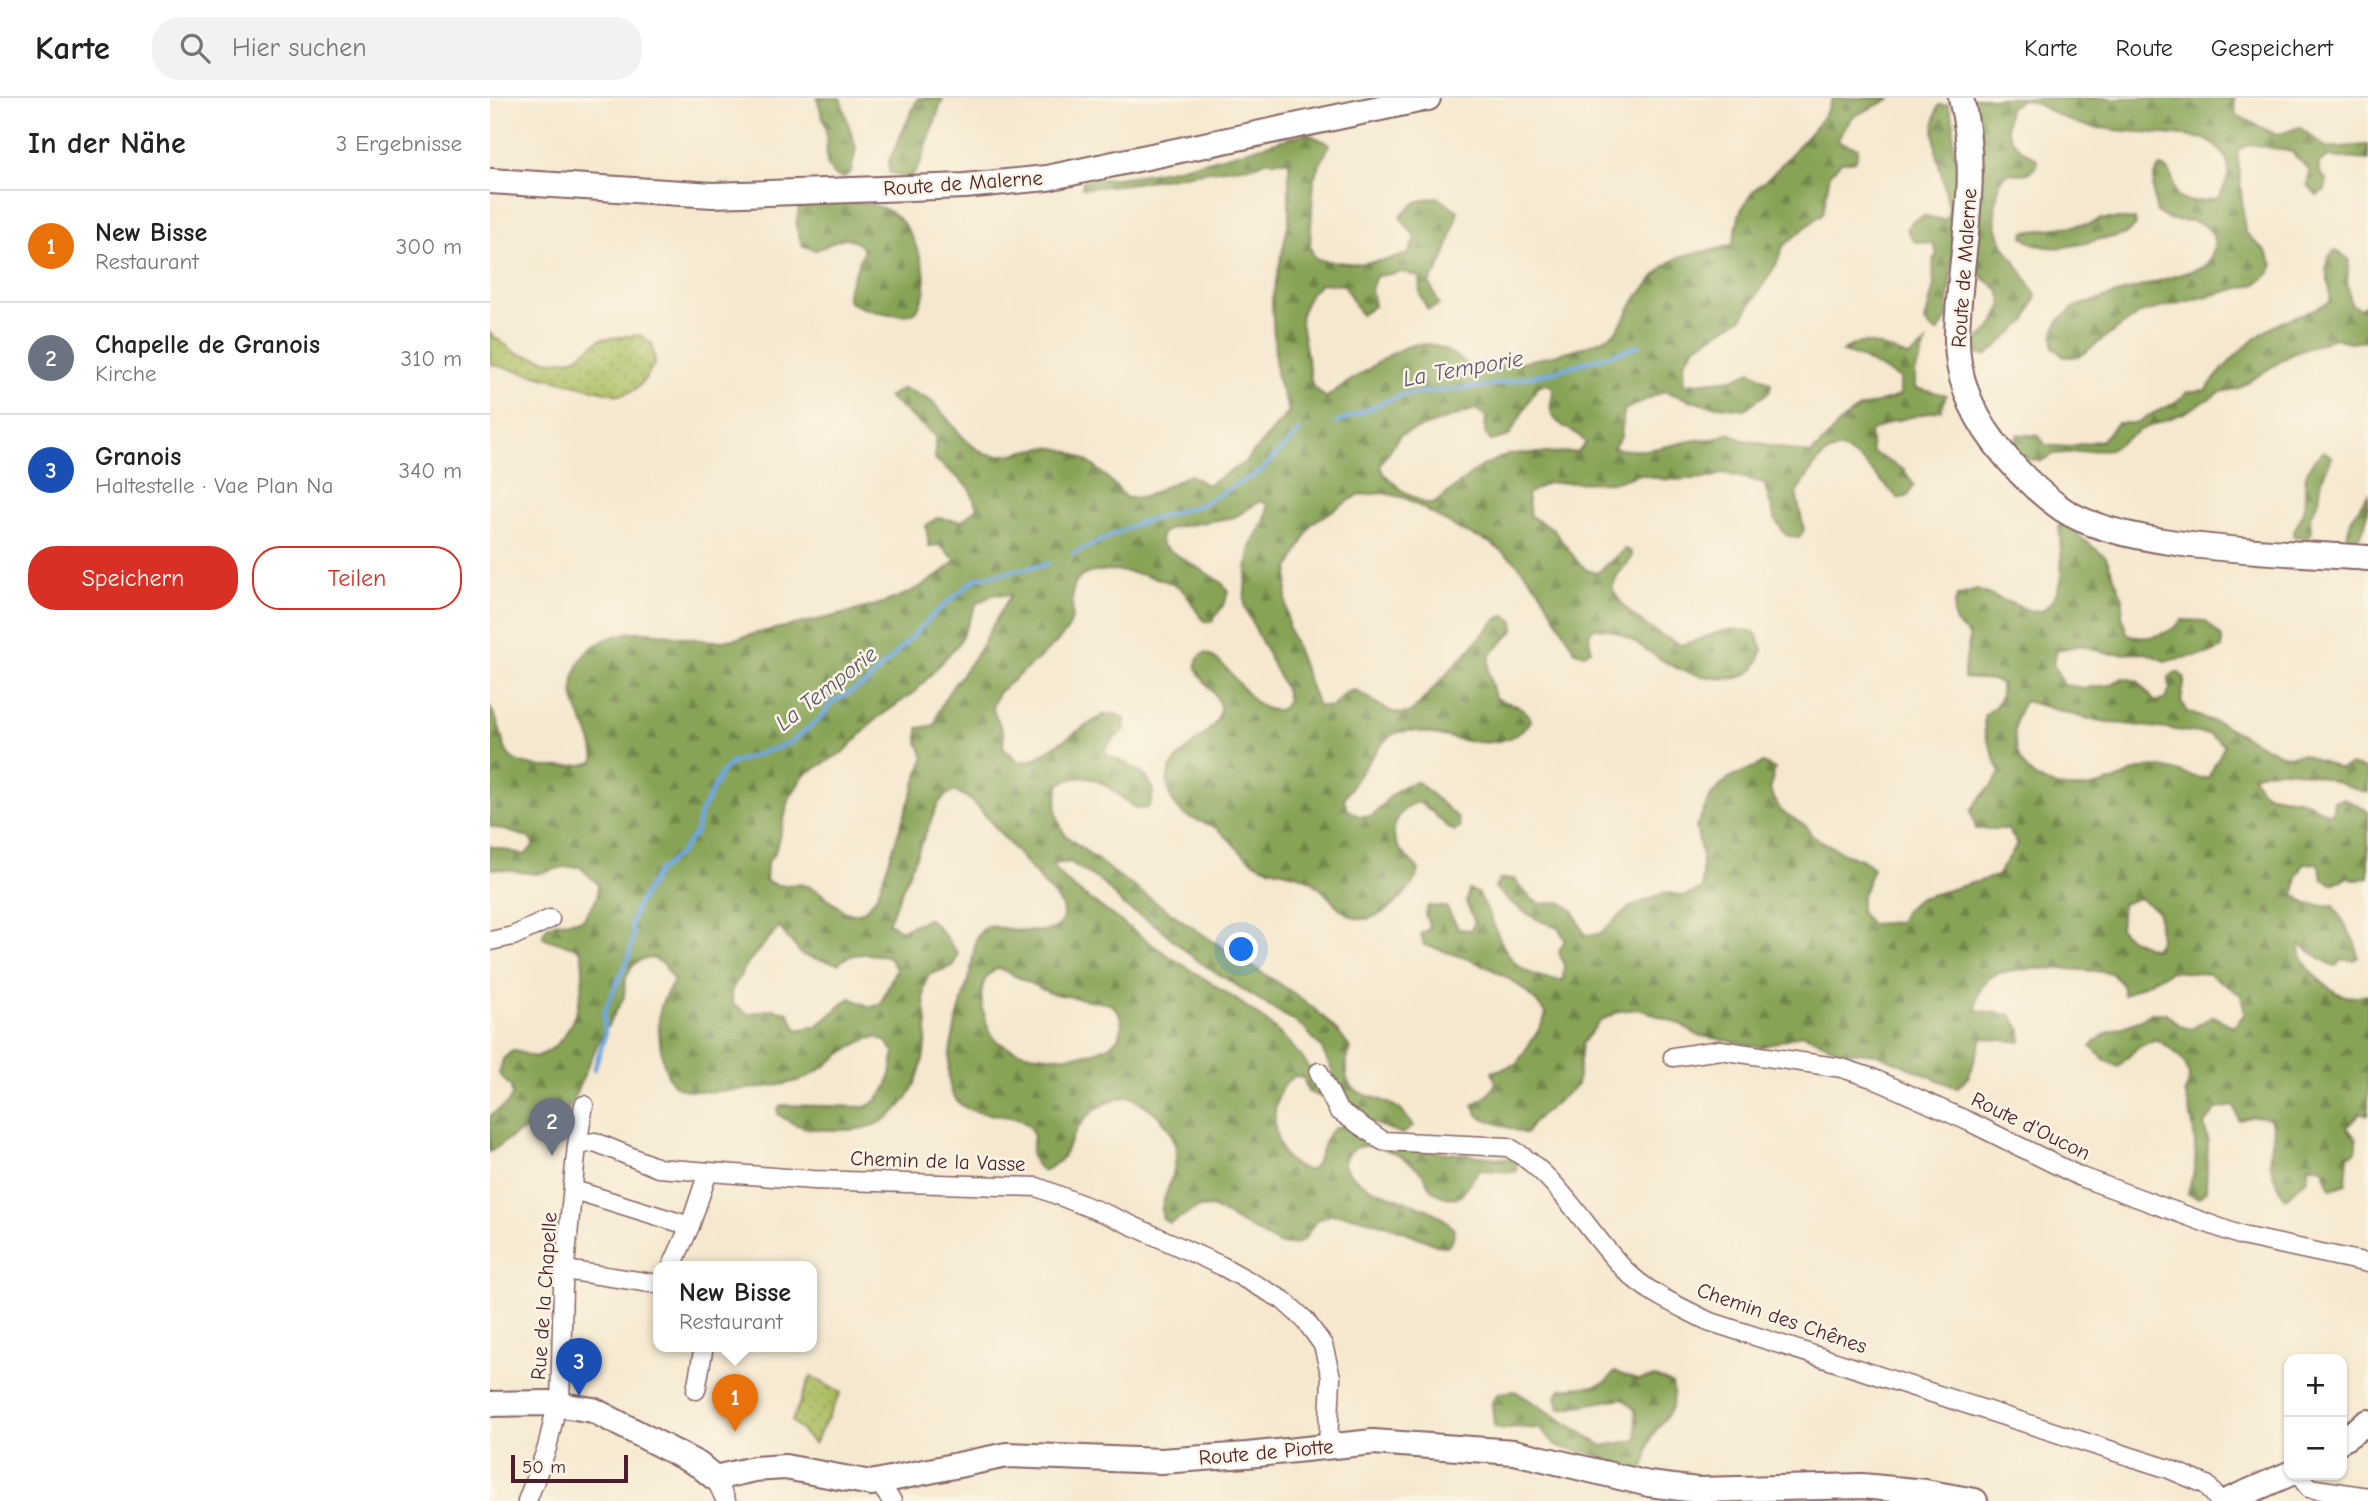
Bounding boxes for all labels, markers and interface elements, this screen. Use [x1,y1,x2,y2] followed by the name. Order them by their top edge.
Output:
[152,17,642,80] search box
[35,29,110,67] text: Karte
[176,29,214,67] icon: search
[232,33,367,63] text: Hier suchen
[2024,34,2078,62] text: Karte
[2116,34,2173,62] text: Route
[2211,34,2333,62] text: Gespeichert
[28,126,186,161] text: In der Nähe
[336,130,462,157] text: 3 Ergebnisse
[882,165,1044,201] street label: Route de Malerne
[1946,187,1982,349] street label: Route de Malerne
[95,218,207,248] text: New Bisse
[46,233,56,260] text: 1
[396,233,462,260] text: 300 m
[95,248,199,275] text: Restaurant
[95,330,320,360] text: Chapelle de Granois
[45,345,57,372] text: 2
[401,345,462,372] text: 310 m
[1401,345,1526,392] water label: La Temporie
[95,360,156,387] text: Kirche
[95,442,181,472] text: Granois
[45,457,57,484] text: 3
[399,457,462,484] text: 340 m
[95,472,333,499] text: Haltestelle · Vae Plan Na
[28,546,238,610] button: Speichern
[252,546,462,610] button: Teilen
[770,640,883,737] water label: La Temporie
[1224,932,1258,966] your location
[1968,1087,2094,1165] street label: Route d'Oucon
[529,1098,575,1156] pin: 2
[850,1146,1026,1176] street label: Chemin de la Vasse
[526,1211,562,1381] street label: Rue de la Chapelle
[653,1261,817,1352] popup
[679,1278,791,1308] text: New Bisse
[1694,1278,1870,1358] street label: Chemin des Chênes
[679,1308,783,1335] text: Restaurant
[556,1338,602,1396] pin: 3
[2284,1354,2347,1480] map controls
[2284,1354,2347,1417] button: +
[712,1374,758,1432] pin: 1
[2284,1417,2347,1480] button: −
[1198,1434,1334,1470] street label: Route de Piotte
[511,1452,628,1484] scale bar
[522,1456,566,1478] text: 50 m

